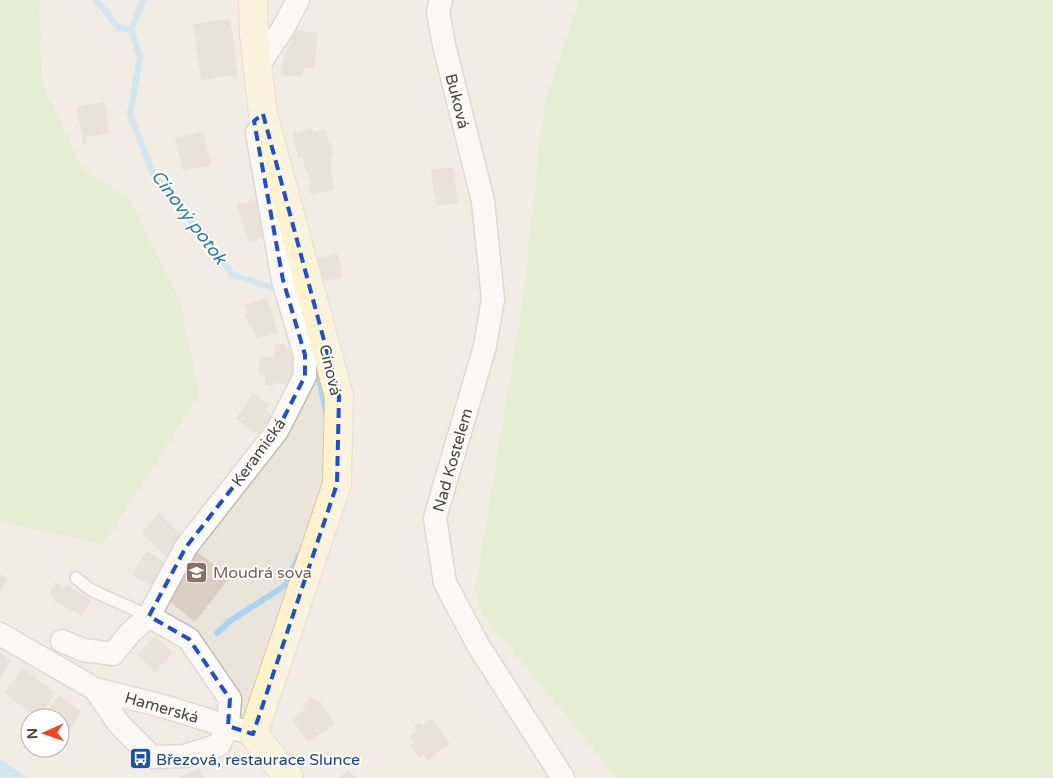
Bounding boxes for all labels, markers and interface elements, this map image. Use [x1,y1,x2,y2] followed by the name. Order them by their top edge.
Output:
[441,72,474,131] street label: Buková
[146,165,232,269] water label: Cínový potok
[314,343,346,398] street label: Cínová
[429,406,477,514] street label: Nad Kostelem
[227,414,290,491] street label: Keramická
[185,560,209,584] school or university icon: Moudrá sova
[213,563,312,583] place label: Moudrá sova
[122,688,201,728] street label: Hamerská
[20,708,70,758] north arrow
[24,728,41,739] text: N
[128,747,152,771] bus stop icon: Březová, restaurace Slunce
[156,750,360,770] place label: Březová, restaurace Slunce

